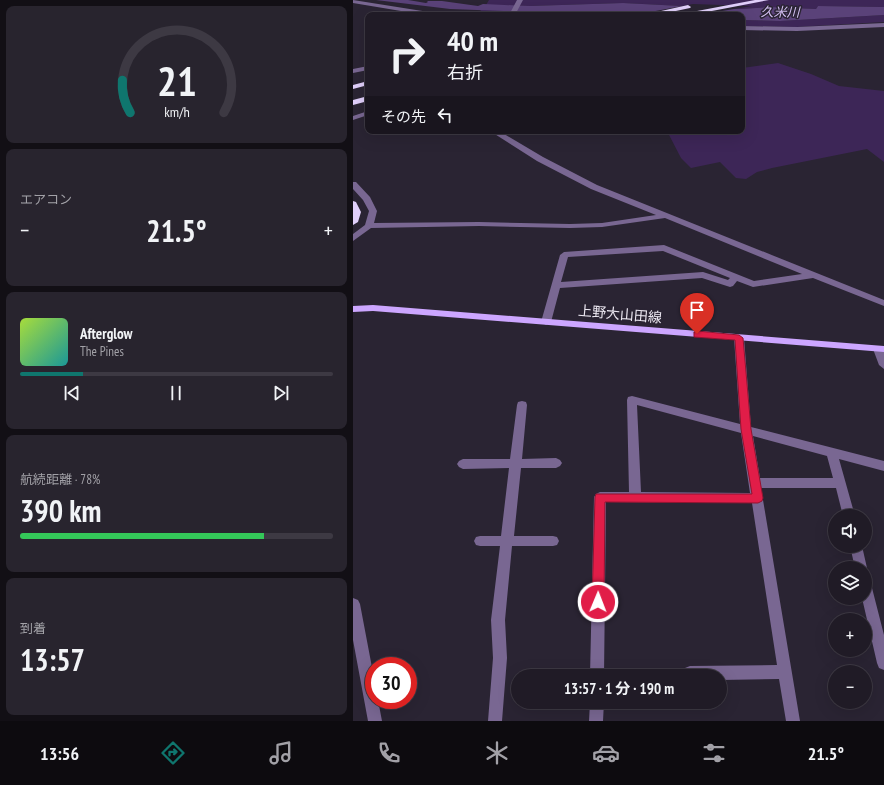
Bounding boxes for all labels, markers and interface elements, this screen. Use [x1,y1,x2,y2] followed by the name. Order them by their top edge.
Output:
[760,3,802,21] water label: 久米川
[447,22,498,59] text: 40 m
[381,28,433,80] icon: right
[157,53,196,106] text: 21
[447,61,483,84] text: 右折
[164,101,189,120] text: km/h
[434,104,456,126] icon: left
[381,107,426,126] text: その先
[20,191,72,208] text: エアコン
[146,211,207,250] text: 21.5°
[20,216,29,244] text: −
[324,216,333,244] text: +
[680,293,714,334] pin
[686,299,708,321] icon: arrive
[577,301,663,327] street label: 上野大山田線
[80,324,132,343] text: Afterglow
[80,343,124,360] text: The Pines
[61,382,83,404] icon: previous
[165,382,187,404] icon: pause
[270,382,292,404] icon: next
[20,471,100,488] text: 航続距離 · 78%
[20,491,101,530] text: 390 km
[828,509,872,709] map controls
[828,509,872,553] button: sound
[828,561,872,605] button: layers
[577,581,619,623] position arrow
[828,613,872,657] button: +
[20,620,46,637] text: 到着
[20,640,85,679] text: 13:57
[365,657,417,709] speed limit sign: 30
[828,665,872,709] button: −
[564,679,674,698] text: 13:57 · 1 分 · 190 m
[159,739,187,767] icon: directions
[267,739,295,767] icon: music
[375,739,403,767] icon: phone
[483,739,511,767] icon: climate
[592,739,620,767] icon: car
[700,739,728,767] icon: filters
[40,742,79,765] text: 13:56
[808,742,844,765] text: 21.5°

